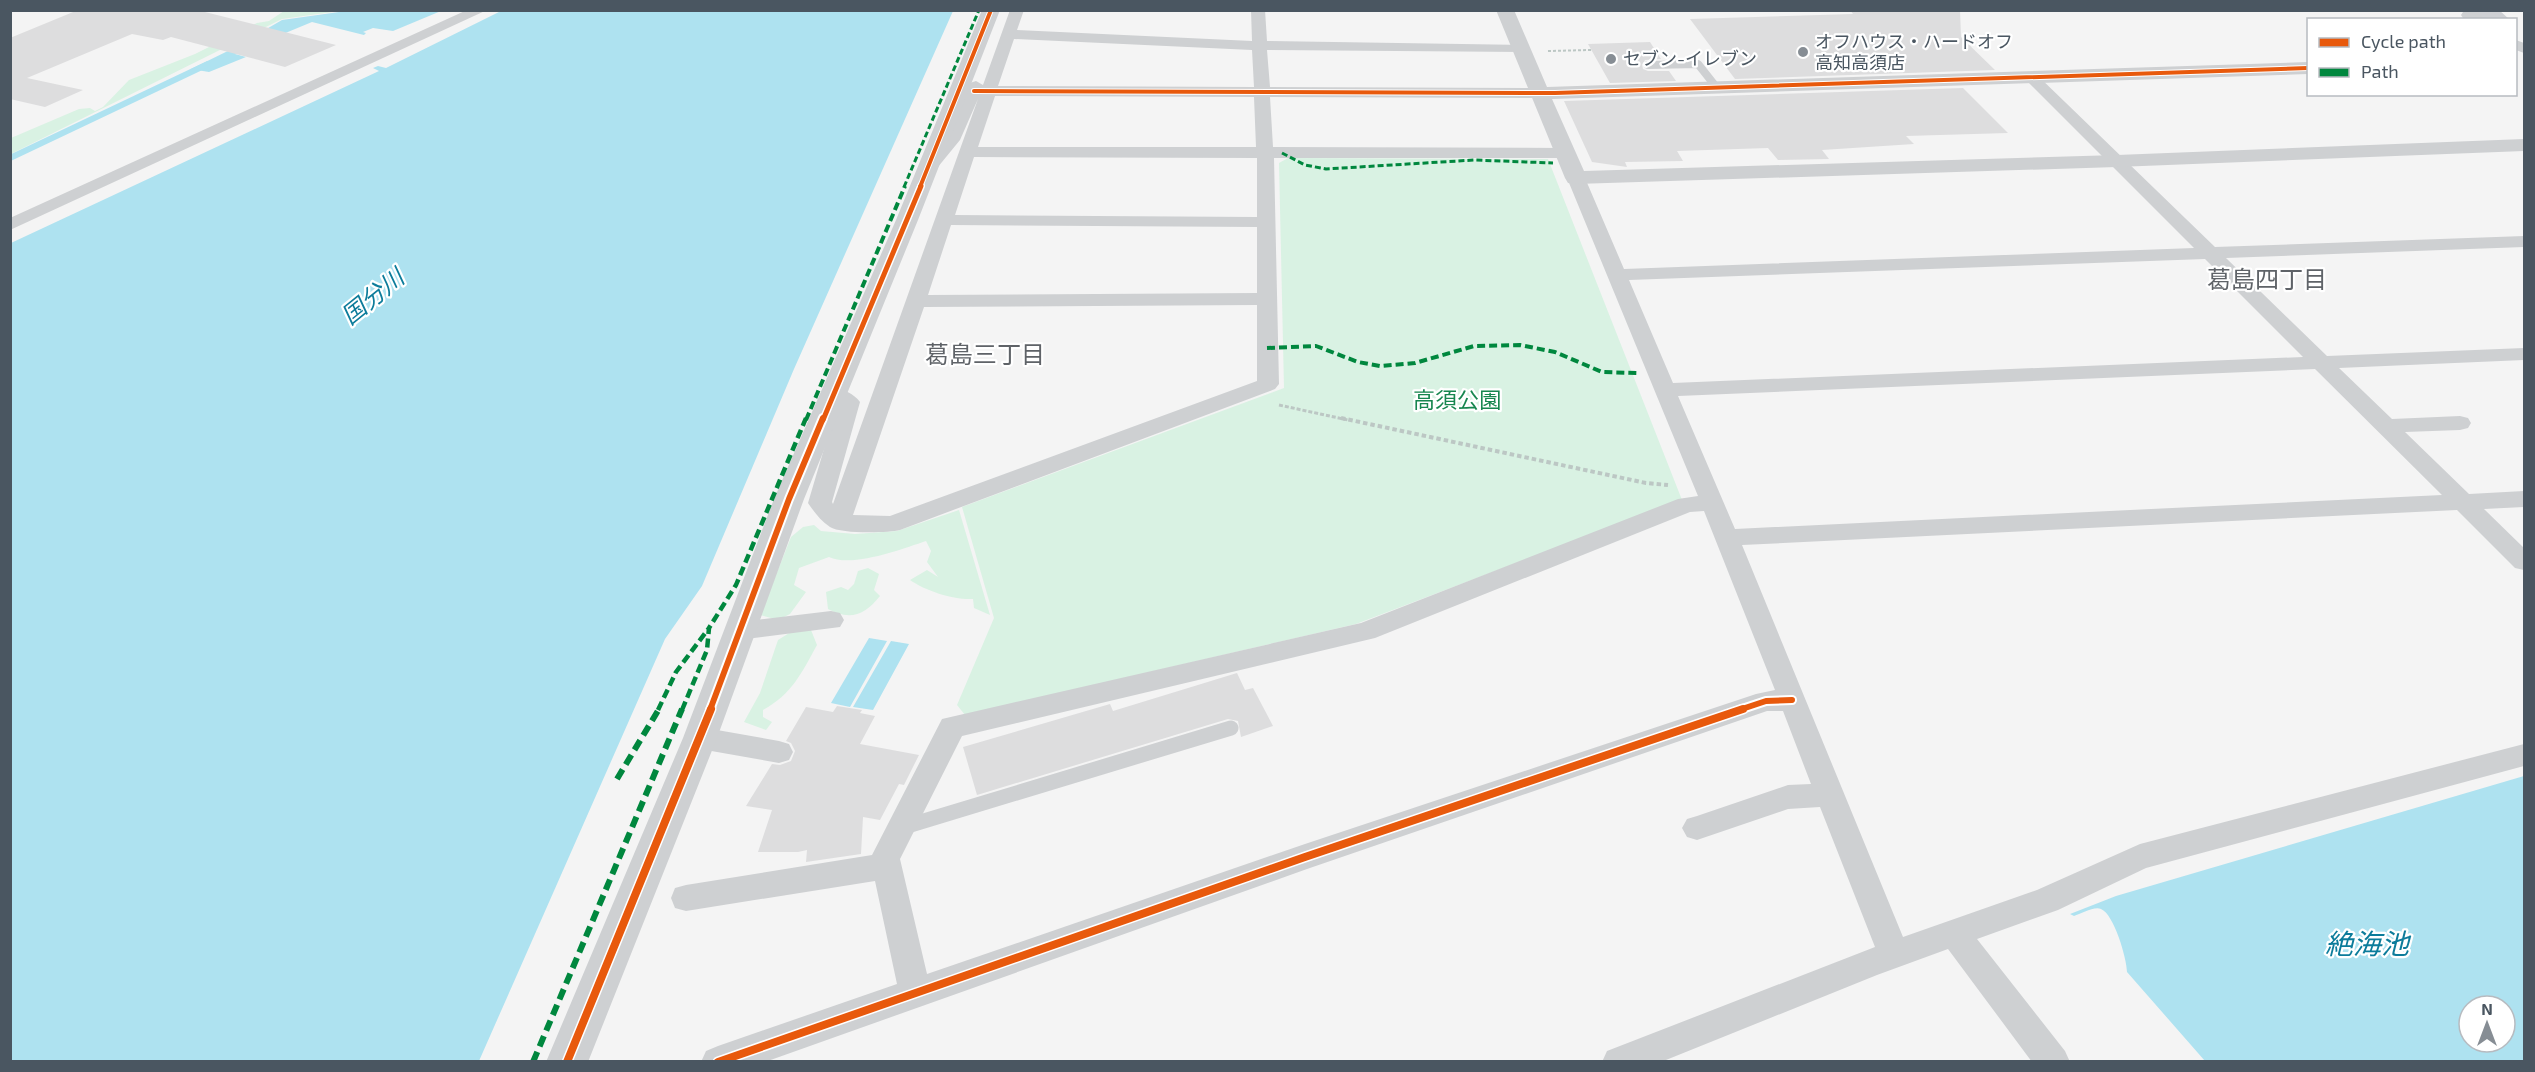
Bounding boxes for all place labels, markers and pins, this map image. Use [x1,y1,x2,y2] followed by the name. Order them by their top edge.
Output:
[1815,30,2013,73] place label: オフハウス・ハードオフ 高知高須店
[1796,45,1810,59] marker: オフハウス・ハードオフ 高知高須店
[1623,47,1757,69] place label: セブン-イレブン
[1604,52,1618,66] marker: セブン-イレブン

